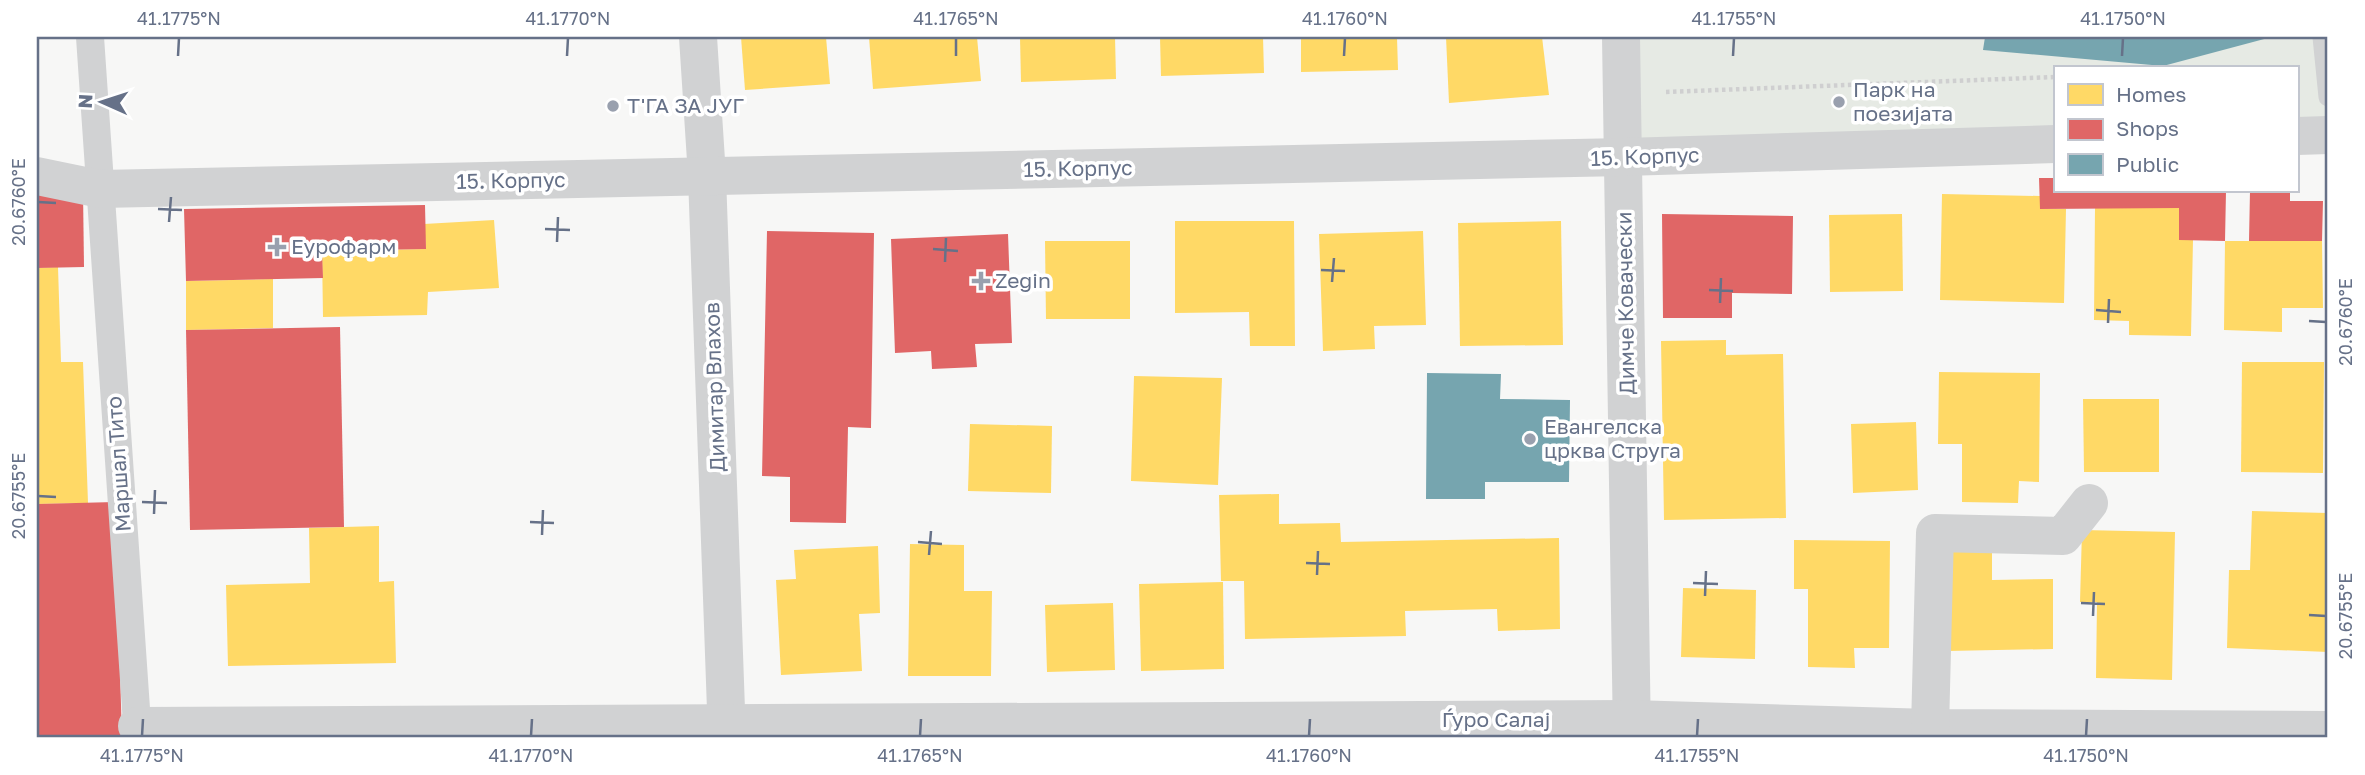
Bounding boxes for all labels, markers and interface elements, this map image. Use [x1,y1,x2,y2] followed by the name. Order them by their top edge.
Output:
[137,7,221,29] text: 41.1775°N
[526,7,610,29] text: 41.1770°N
[913,7,999,29] text: 41.1765°N
[1302,7,1388,29] text: 41.1760°N
[1692,7,1776,29] text: 41.1755°N
[2080,7,2166,29] text: 41.1750°N
[66,66,136,136] north arrow
[2054,66,2298,192] legend
[1853,76,1953,126] place label: Парк на поезијата
[2116,81,2186,107] text: Homes
[627,92,744,118] place label: Т'ГА ЗА ЈУГ
[73,93,96,109] text: N
[1831,94,1847,110] marker: Парк на поезијата
[605,98,621,114] marker: Т'ГА ЗА ЈУГ
[2116,115,2179,141] text: Shops
[1590,141,1700,171] street label: 15. Корпус
[2116,151,2179,177] text: Public
[1023,154,1133,182] street label: 15. Корпус
[7,158,29,246] text: 20.6760°E
[456,166,566,194] street label: 15. Корпус
[1610,211,1640,395] street label: Димче Ковачески
[291,233,396,259] place label: Еурофарм
[269,239,285,255] marker: Еурофарм
[995,267,1051,293] place label: Zegin
[973,273,989,289] marker: Zegin
[2334,278,2356,366] text: 20.6760°E
[698,302,730,472] street label: Димитар Влахов
[100,395,136,533] street label: Маршал Тито
[1544,413,1681,463] place label: Евангелска црква Струга
[1522,431,1538,447] marker: Евангелска црква Струга
[7,453,29,539] text: 20.6755°E
[2334,573,2356,659] text: 20.6755°E
[1442,706,1550,732] street label: Ѓуро Салај
[100,744,184,766] text: 41.1775°N
[489,744,573,766] text: 41.1770°N
[877,744,963,766] text: 41.1765°N
[1266,744,1352,766] text: 41.1760°N
[1655,744,1739,766] text: 41.1755°N
[2043,744,2129,766] text: 41.1750°N

